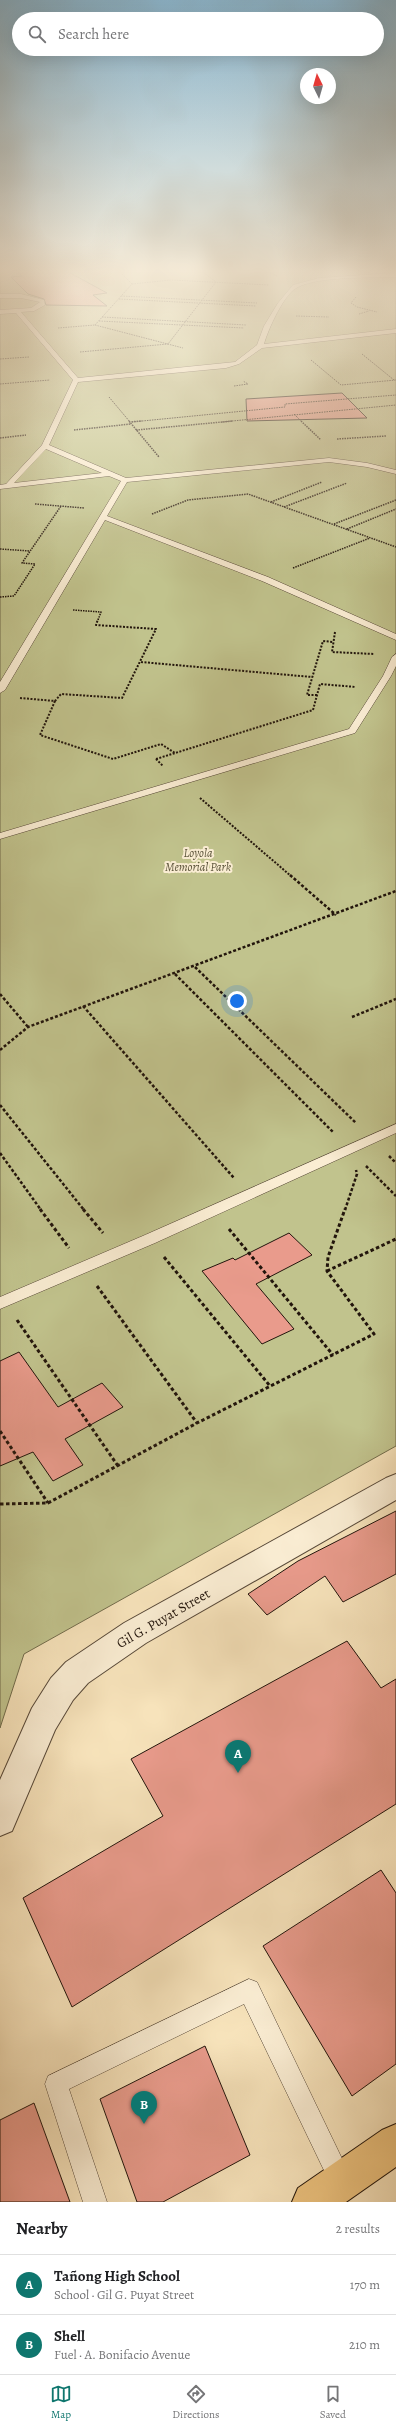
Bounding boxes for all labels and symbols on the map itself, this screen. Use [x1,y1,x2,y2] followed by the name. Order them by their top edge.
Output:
[300,68,336,104] north arrow
[165,845,232,875] park label: Loyola Memorial Park
[227,991,247,1011] your location
[113,1584,214,1653] street label: Gil G. Puyat Street
[225,1740,251,1773] pin: A
[131,2091,157,2124] pin: B

